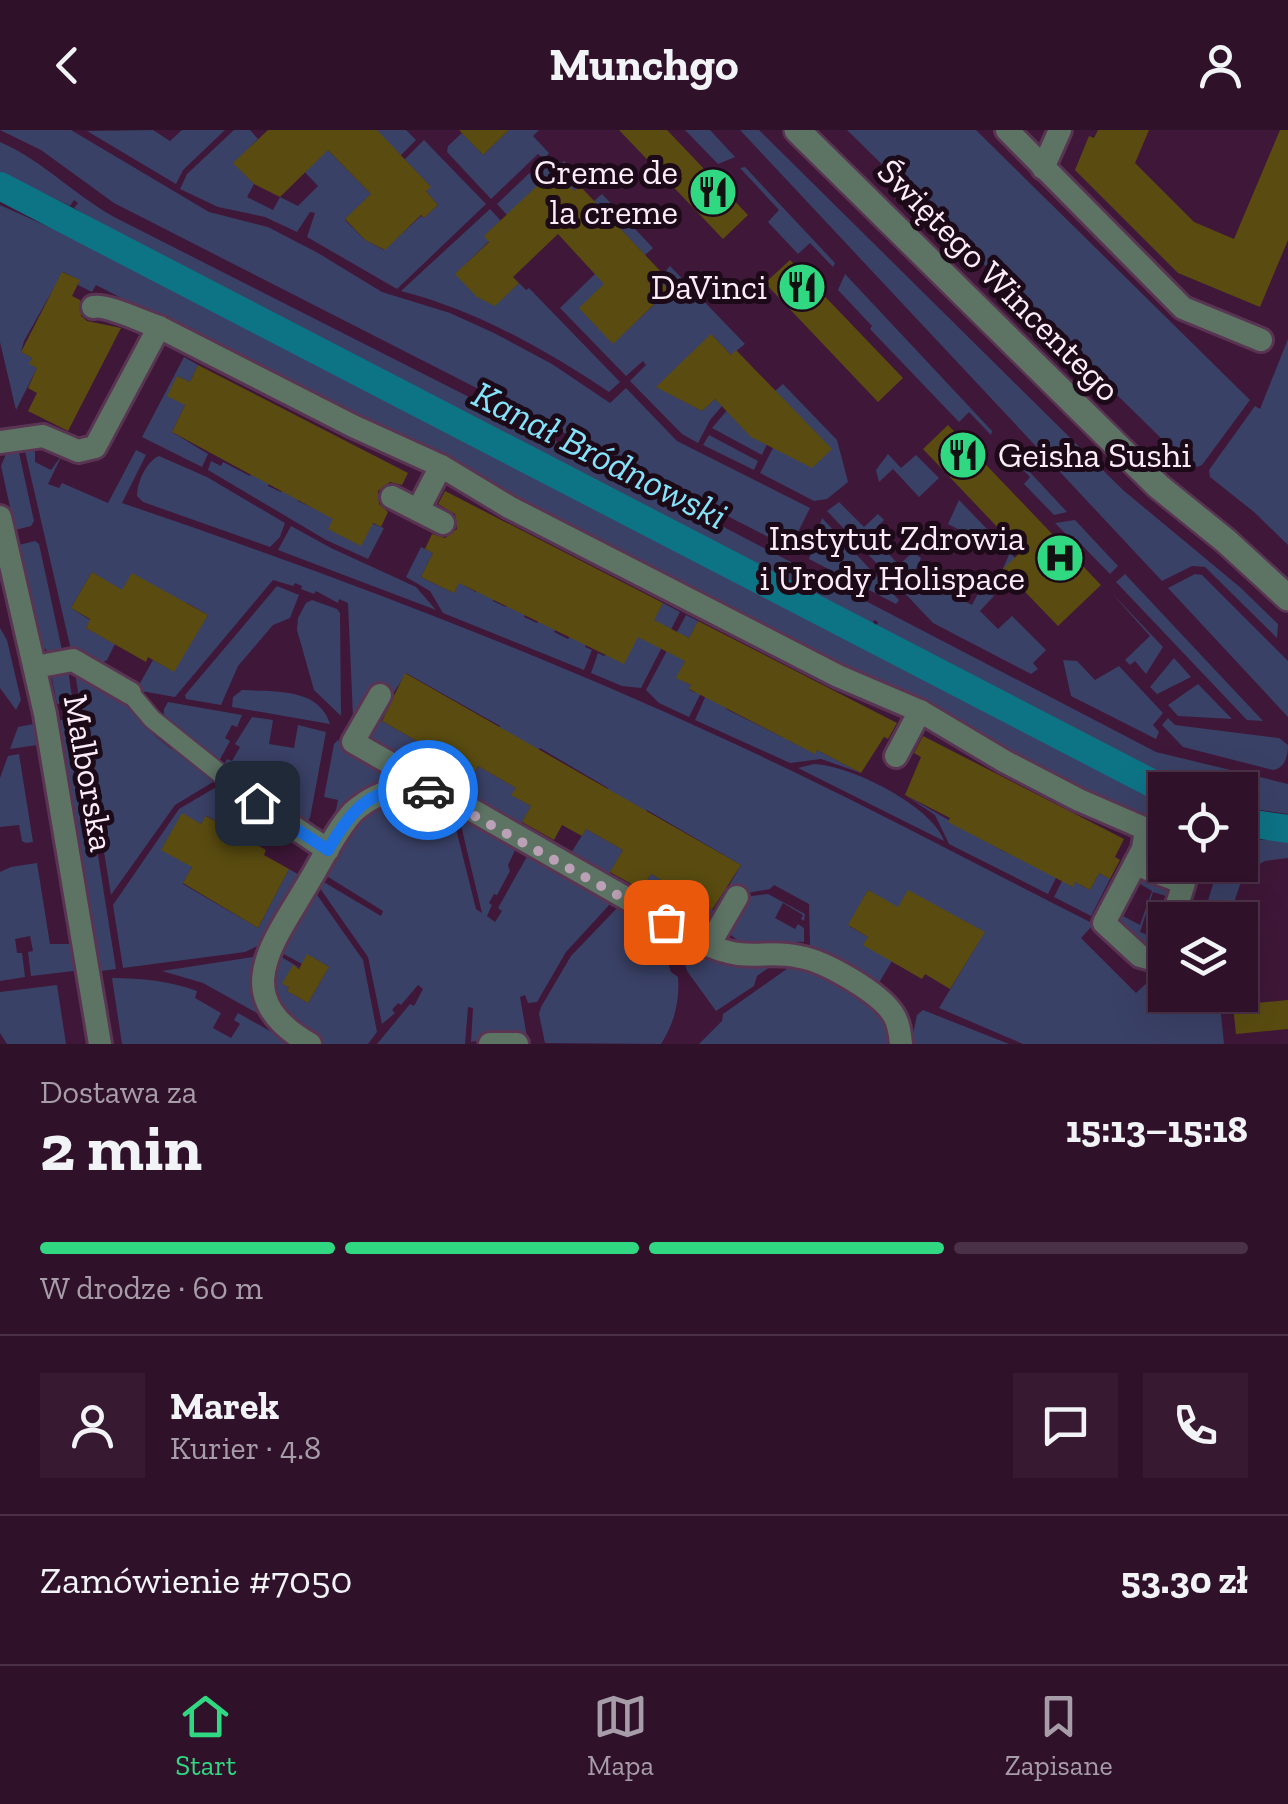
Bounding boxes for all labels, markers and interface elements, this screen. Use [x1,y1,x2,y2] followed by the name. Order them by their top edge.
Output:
[40,38,95,93] icon: back
[549,38,739,92] text: Munchgo
[1193,38,1248,93] icon: person
[869,150,1129,410] street label: Świętego Wincentego
[534,151,678,233] place label: Creme de la creme
[687,166,739,218] restaurant icon: Creme de la creme
[776,261,828,313] restaurant icon: DaVinci
[651,266,767,308] place label: DaVinci
[465,371,735,539] water label: Kanał Bródnowski
[937,429,989,481] restaurant icon: Geisha Sushi
[998,434,1191,476] place label: Geisha Sushi
[760,517,1025,599] place label: Instytut Zdrowia i Urody Holispace
[1034,532,1086,584] hospital icon: Instytut Zdrowia i Urody Holispace
[55,691,123,855] street label: Malborska
[378,740,478,840] courier
[215,761,300,846] pin
[401,763,456,818] icon: car
[1148,772,1258,1012] map controls
[1148,772,1258,882] button: locate
[230,776,285,831] icon: home
[624,880,709,965] pin
[639,895,694,950] icon: bag
[1148,902,1258,1012] button: layers
[40,1073,197,1111] text: Dostawa za
[1066,1106,1248,1152] text: 15:13–15:18
[40,1109,202,1187] text: 2 min
[40,1269,263,1307] text: W drodze · 60 m
[40,1373,145,1478] button: person
[1013,1373,1118,1478] button: chat
[1143,1373,1248,1478] button: phone
[170,1383,279,1429] text: Marek
[170,1429,321,1467] text: Kurier · 4.8
[40,1557,352,1603] text: Zamówienie #7050
[1121,1557,1248,1603] text: 53.30 zł
[175,1689,236,1782] tab: Start
[587,1689,654,1782] tab: Mapa
[1005,1689,1113,1782] tab: Zapisane

